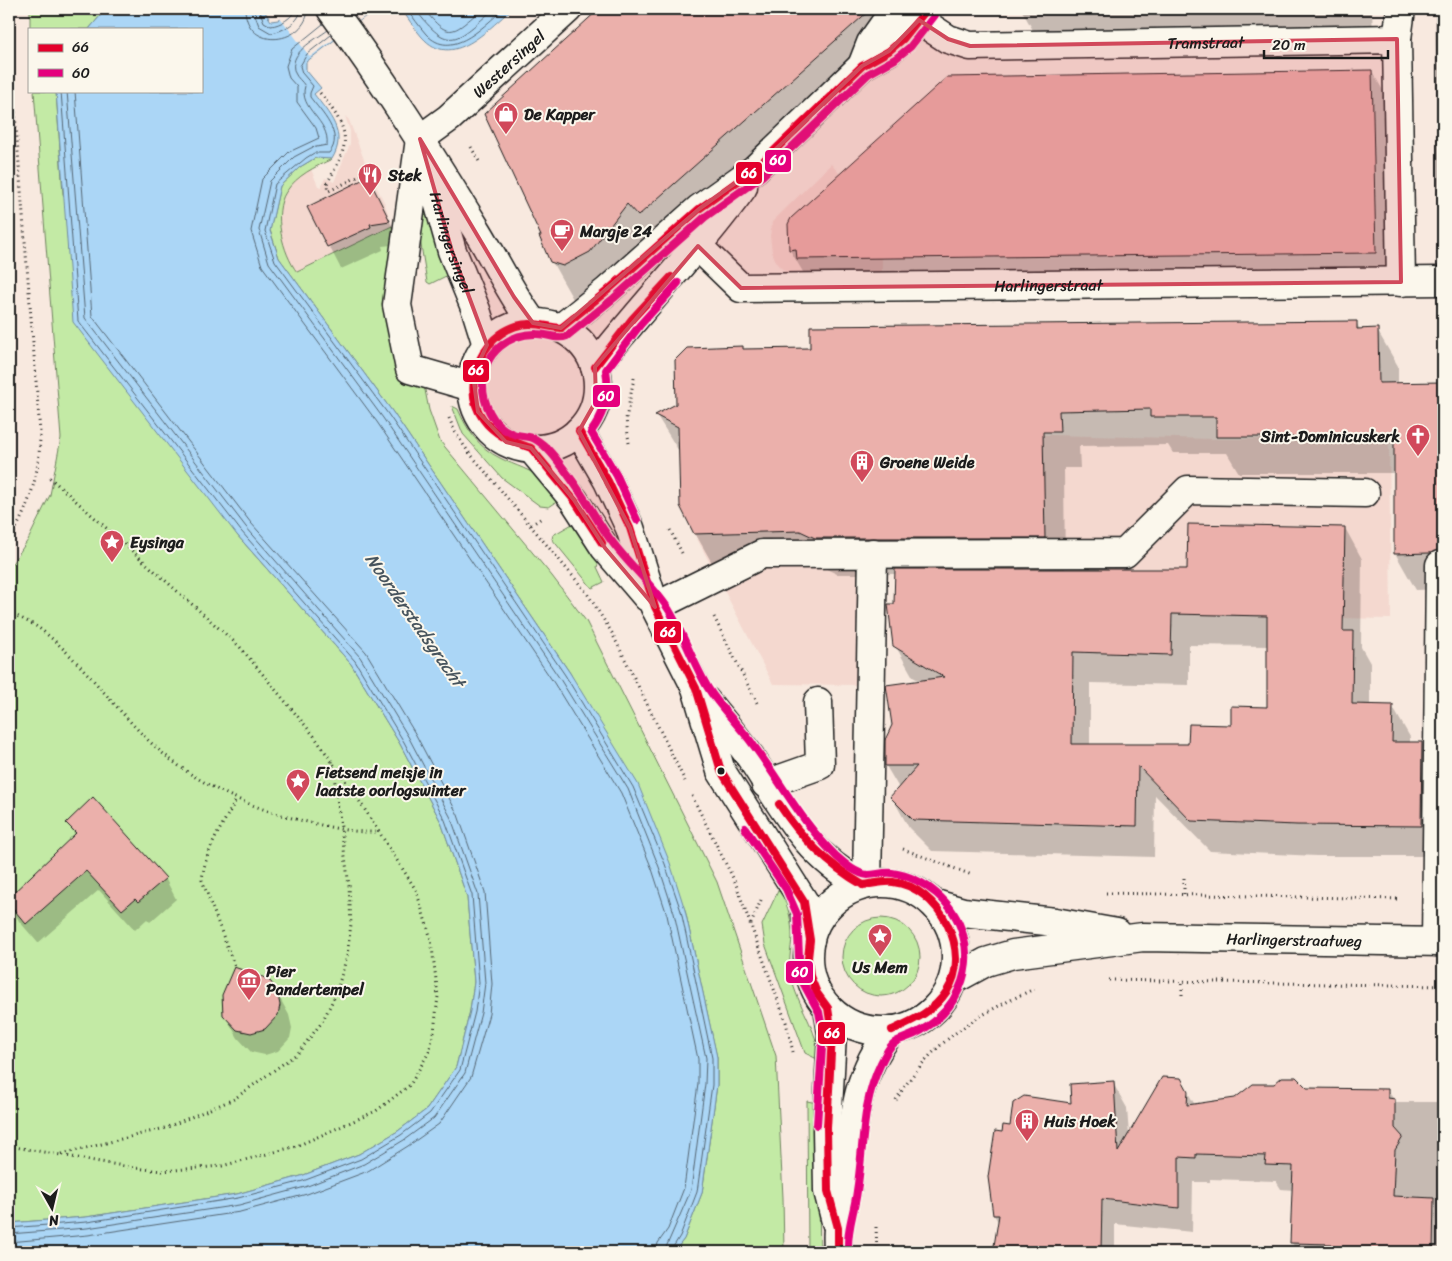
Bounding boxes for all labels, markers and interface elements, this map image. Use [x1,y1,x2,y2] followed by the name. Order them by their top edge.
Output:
[465,22,552,105] street label: Westersingel
[1167,27,1245,57] street label: Tramstraat
[28,28,202,92] legend
[1264,28,1388,60] scale bar
[1272,32,1306,58] text: 20 m
[72,34,89,60] text: 66
[72,60,90,86] text: 60
[524,100,596,129] place label: De Kapper
[493,101,519,135] shop icon: De Kapper
[769,148,787,173] text: 60
[764,149,792,173] line badge: 60
[387,161,422,190] place label: Stek
[735,161,763,185] line badge: 66
[740,161,757,186] text: 66
[357,162,383,196] restaurant icon: Stek
[421,188,483,299] street label: Harlingersingel
[579,217,652,246] place label: Margje 24
[549,218,575,252] cafe icon: Margje 24
[994,270,1104,300] street label: Harlingerstraat
[467,358,484,383] text: 66
[462,359,490,383] line badge: 66
[592,384,621,408] line badge: 60
[597,384,615,409] text: 60
[1260,422,1400,451] place label: Sint-Dominicuskerk
[1405,423,1431,457] church icon: Sint-Dominicuskerk
[879,448,975,477] place label: Groene Weide
[849,449,875,483] building icon: Groene Weide
[130,528,185,557] place label: Eysinga
[99,529,125,563] place icon: Eysinga
[357,546,475,696] water label: Noorderstadsgracht
[653,620,682,644] line badge: 66
[659,620,676,645] text: 66
[315,758,467,805] place label: Fietsend meisje in laatste oorlogswinter
[716,766,726,776] unlabelled marker
[285,768,311,802] place icon: Fietsend meisje in laatste oorlogswinter
[867,923,893,957] place icon: Us Mem
[1226,924,1362,955] street label: Harlingerstraatweg
[852,953,908,982] place label: Us Mem
[266,957,365,1004] place label: Pier Pandertempel
[785,960,814,984] line badge: 60
[791,960,809,985] text: 60
[236,967,262,1001] museum icon: Pier Pandertempel
[817,1021,846,1045] line badge: 66
[823,1021,840,1046] text: 66
[1043,1107,1116,1136] place label: Huis Hoek
[1014,1108,1040,1142] building icon: Huis Hoek
[28,1184,78,1234] north arrow
[47,1207,61,1233] text: N

